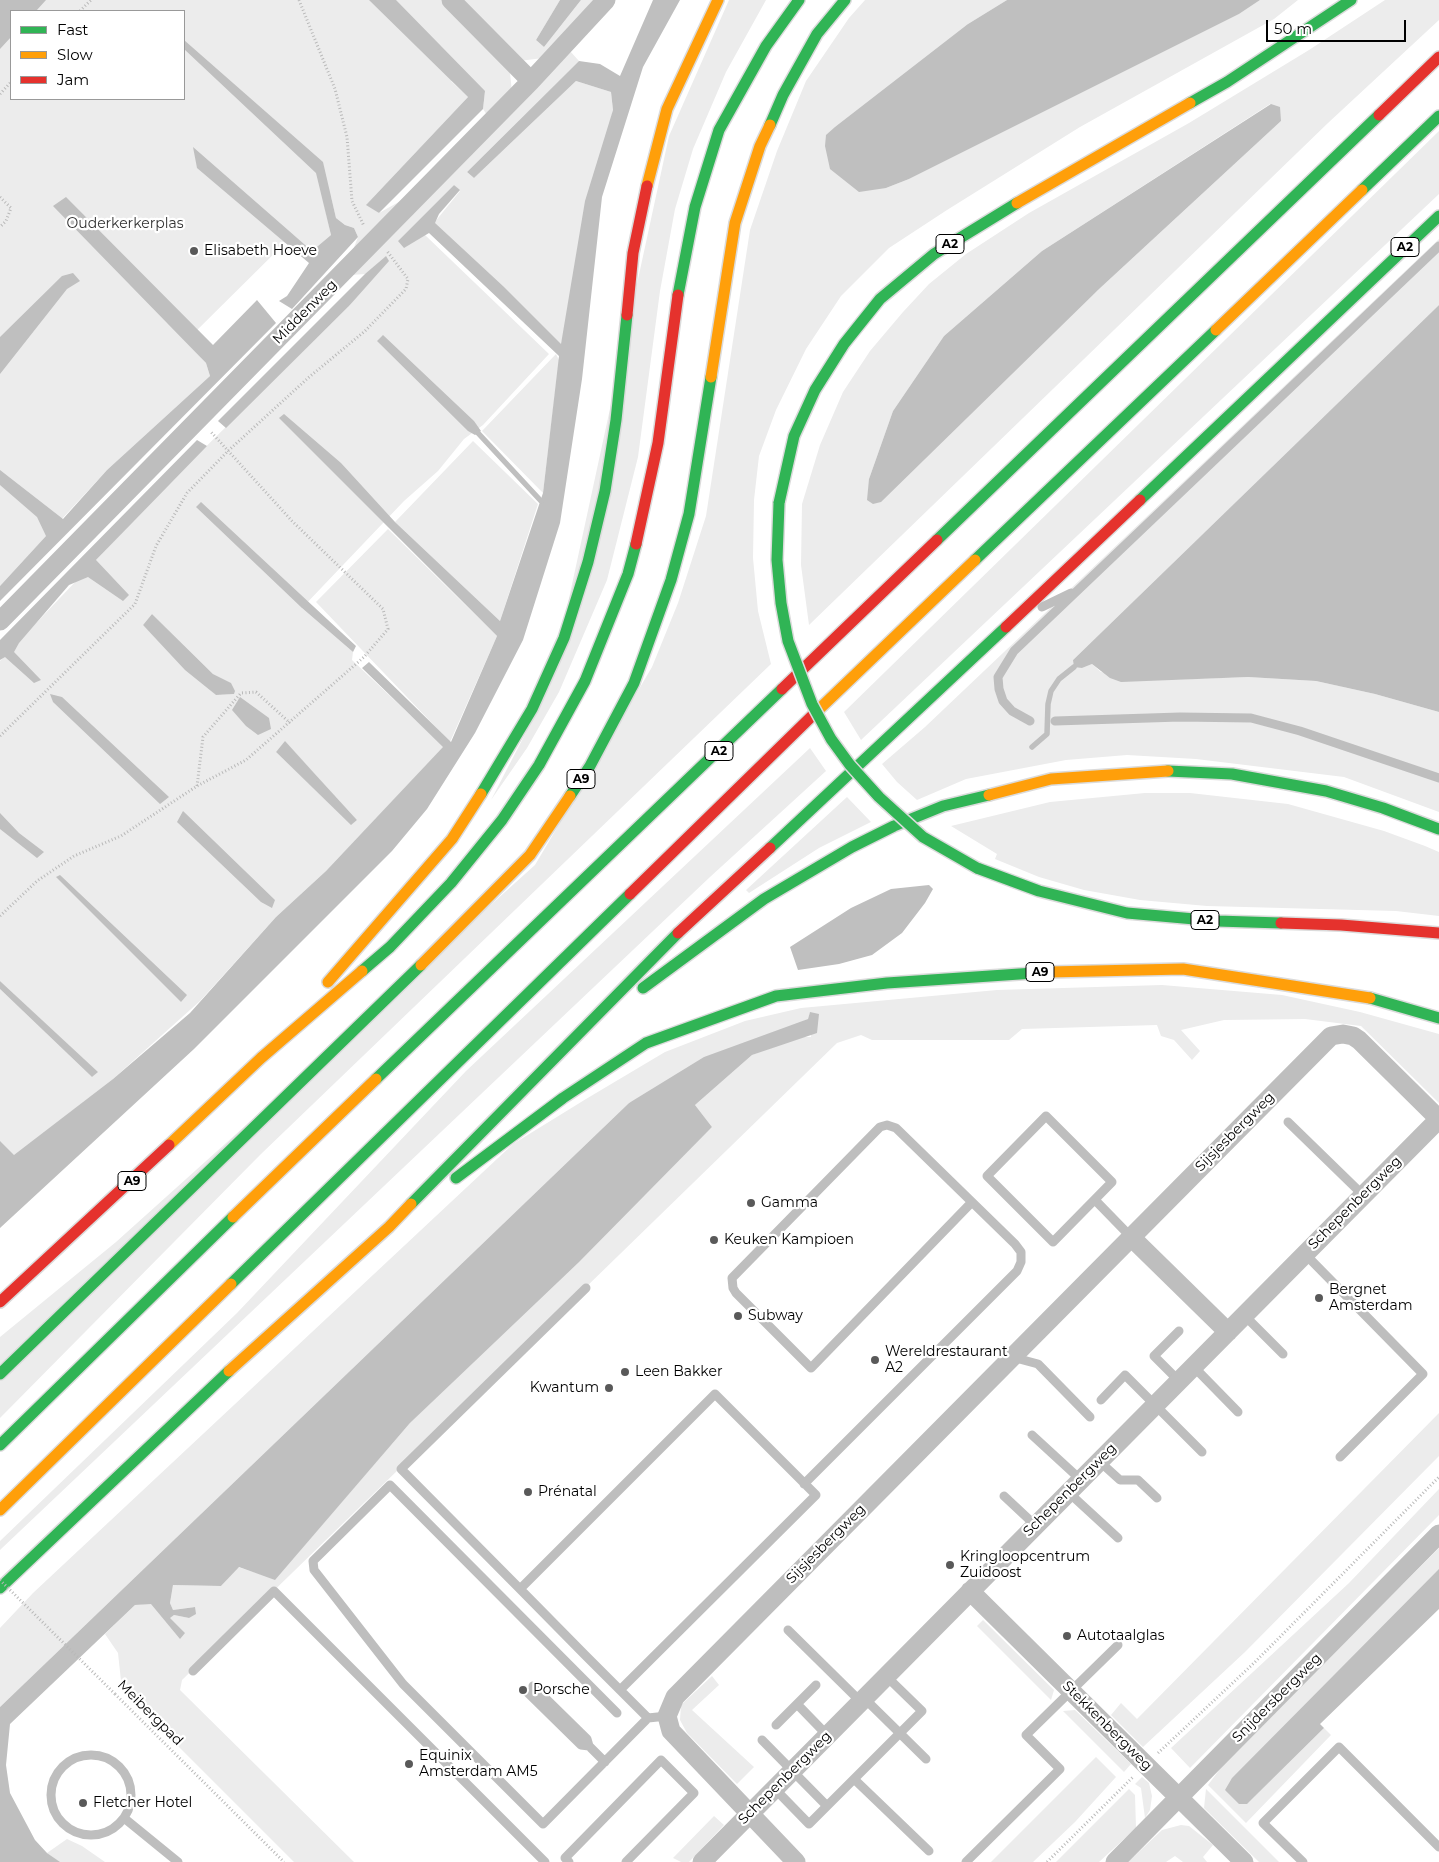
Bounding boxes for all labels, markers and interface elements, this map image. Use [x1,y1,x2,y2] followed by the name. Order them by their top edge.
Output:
[10,10,185,100] legend
[1269,10,1409,42] scale bar
[1274,19,1312,38] text: 50 m
[57,20,88,39] text: Fast
[57,45,93,64] text: Slow
[57,70,89,89] text: Jam
[66,216,184,232] park label: Ouderkerkerplas
[936,234,964,253] road number: A2
[1391,238,1419,256] road number: A2
[204,243,317,259] place label: Elisabeth Hoeve
[188,245,200,257] marker: Elisabeth Hoeve
[269,276,341,348] street label: Middenweg
[705,741,733,760] road number: A2
[567,770,595,789] road number: A9
[1191,910,1219,930] road number: A2
[1026,962,1054,982] road number: A9
[1192,1089,1278,1175] street label: Sijsjesbergweg
[1305,1153,1405,1253] street label: Schepenbergweg
[118,1172,146,1190] road number: A9
[761,1195,818,1211] place label: Gamma
[745,1197,757,1209] marker: Gamma
[724,1232,854,1248] place label: Keuken Kampioen
[708,1234,720,1246] marker: Keuken Kampioen
[1329,1282,1413,1314] place label: Bergnet Amsterdam
[1313,1292,1325,1304] marker: Bergnet Amsterdam
[748,1308,803,1324] place label: Subway
[732,1310,744,1322] marker: Subway
[885,1344,1008,1376] place label: Wereldrestaurant A2
[869,1354,881,1366] marker: Wereldrestaurant A2
[635,1364,723,1380] place label: Leen Bakker
[619,1366,631,1378] marker: Leen Bakker
[530,1380,599,1396] place label: Kwantum
[603,1382,615,1394] marker: Kwantum
[1020,1440,1120,1540] street label: Schepenbergweg
[538,1484,597,1500] place label: Prénatal
[522,1486,534,1498] marker: Prénatal
[783,1501,869,1587] street label: Sijsjesbergweg
[960,1549,1090,1581] place label: Kringloopcentrum Zuidoost
[944,1559,956,1571] marker: Kringloopcentrum Zuidoost
[1077,1628,1165,1644] place label: Autotaalglas
[1061,1630,1073,1642] marker: Autotaalglas
[1229,1650,1325,1746] street label: Snijdersbergweg
[114,1677,186,1749] street label: Meibergpad
[1059,1678,1155,1774] street label: Stekkenbergweg
[533,1682,590,1698] place label: Porsche
[517,1684,529,1696] marker: Porsche
[735,1728,835,1828] street label: Schepenbergweg
[419,1748,538,1780] place label: Equinix Amsterdam AM5
[403,1758,415,1770] marker: Equinix Amsterdam AM5
[93,1795,192,1811] place label: Fletcher Hotel
[77,1797,89,1809] marker: Fletcher Hotel

